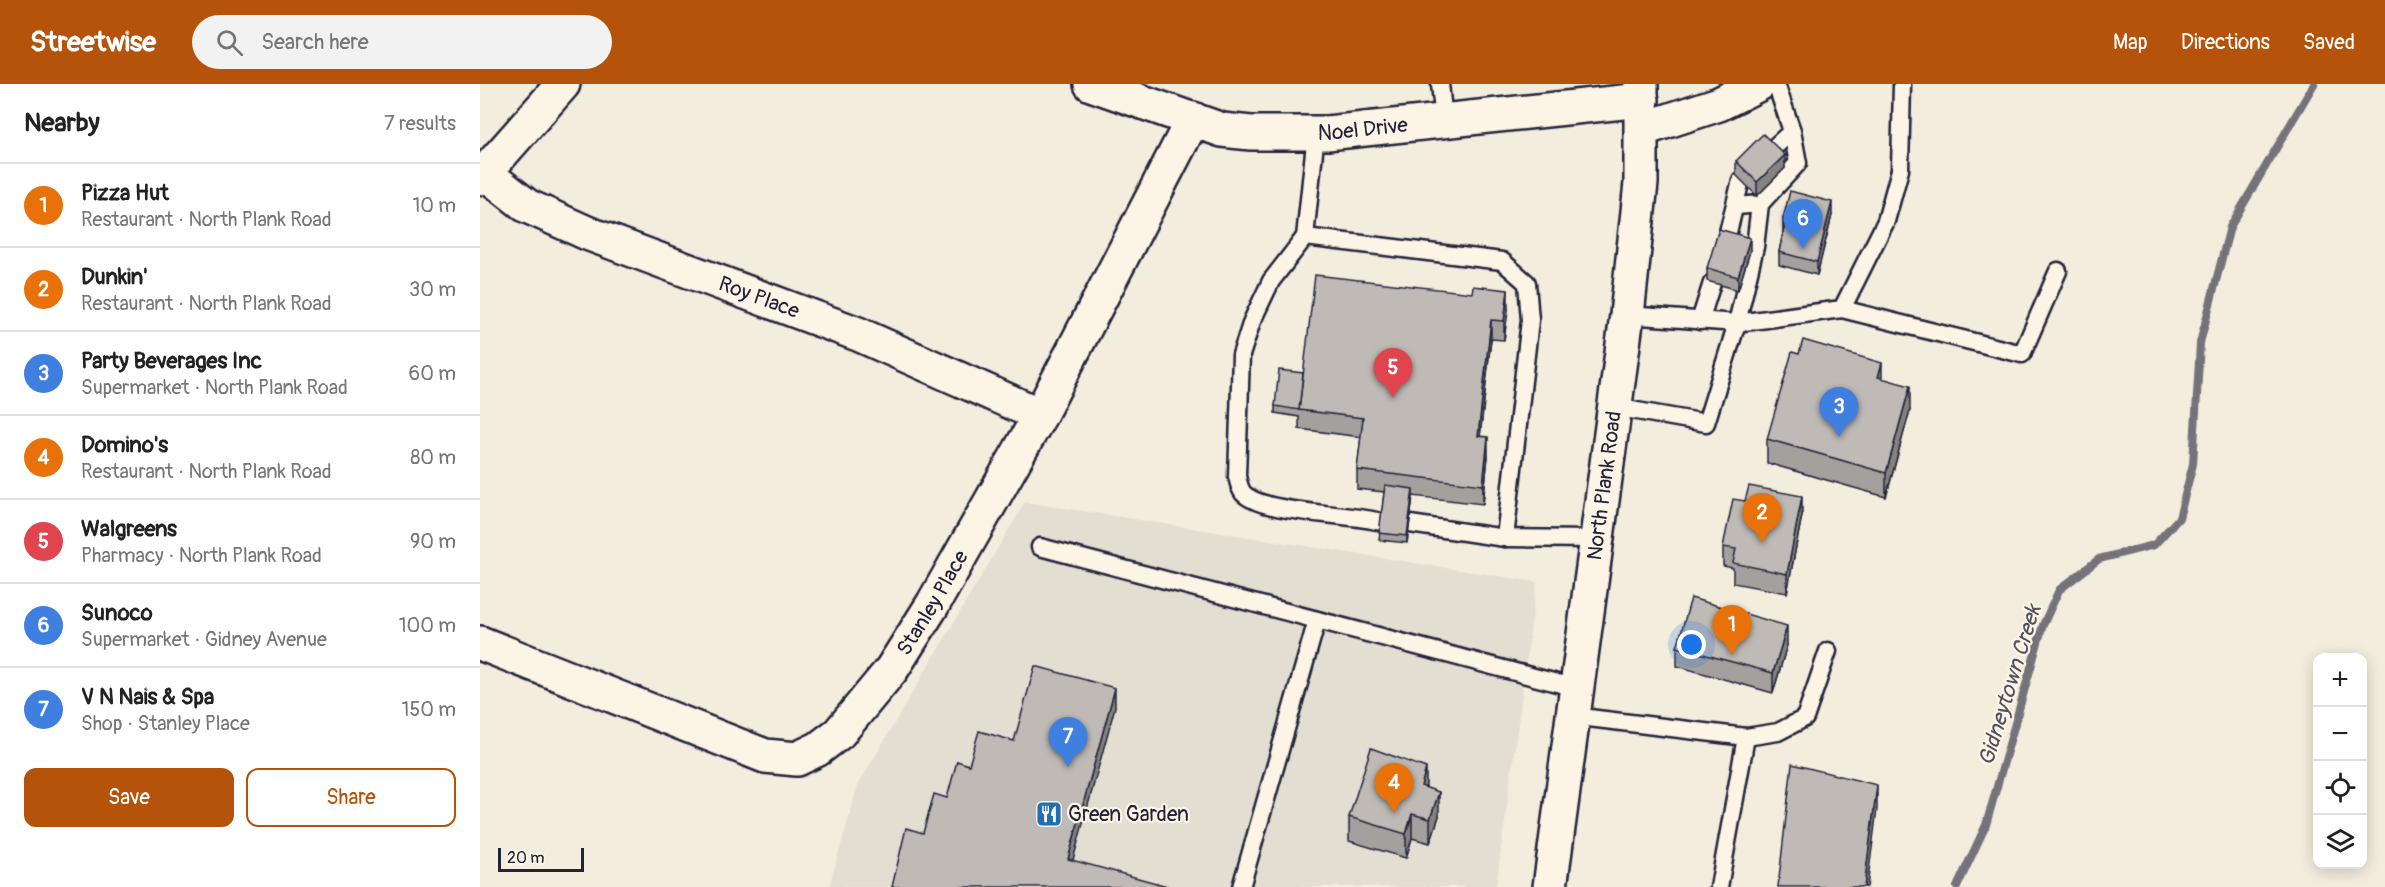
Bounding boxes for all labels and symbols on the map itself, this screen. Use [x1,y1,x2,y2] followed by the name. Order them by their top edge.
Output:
[1318,112,1410,147] street label: Noel Drive
[1784,200,1822,249] pin: 6
[715,270,804,325] street label: Roy Place
[1374,348,1412,398] pin: 5
[1820,388,1858,437] pin: 3
[1581,409,1628,562] street label: North Plank Road
[1742,494,1782,543] pin: 2
[891,545,975,661] street label: Stanley Place
[1972,600,2048,769] water label: Gidneytown Creek
[1712,606,1752,655] pin: 1
[1677,630,1706,659] your location
[1048,718,1088,767] pin: 7
[1374,764,1414,813] pin: 4
[1034,799,1064,829] restaurant icon: Green Garden
[1068,801,1189,828] place label: Green Garden
[498,845,584,872] scale bar

